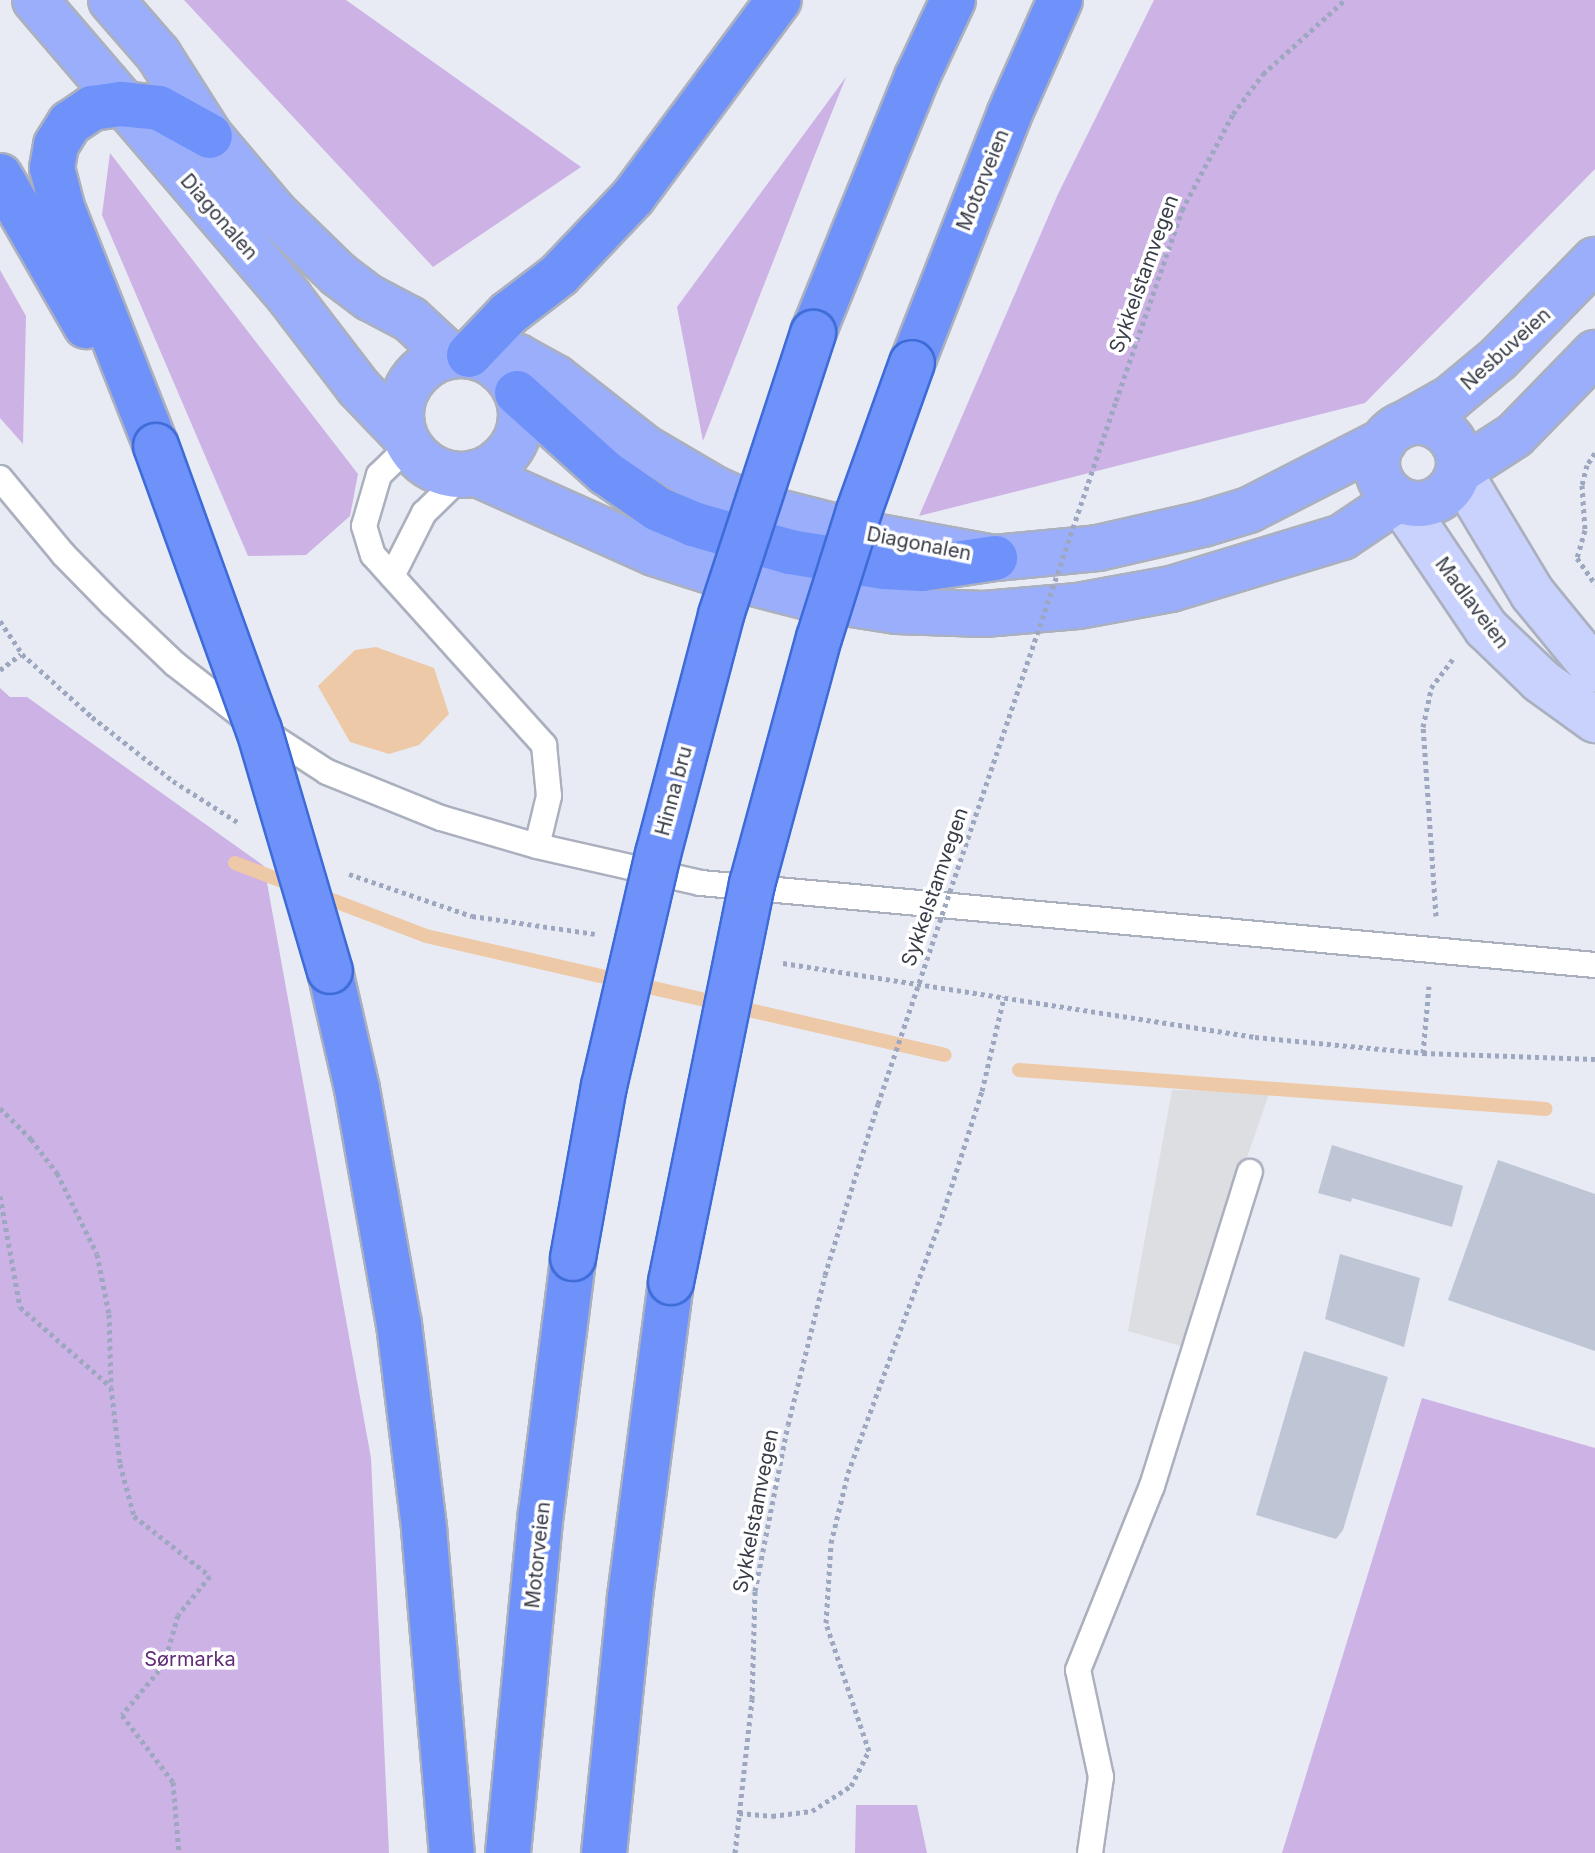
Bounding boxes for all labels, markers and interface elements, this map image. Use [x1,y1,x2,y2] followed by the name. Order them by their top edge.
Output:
[952,126,1014,234] street label: Motorveien
[175,169,263,265] street label: Diagonalen
[1104,192,1184,356] street label: Sykkelstamvegen
[1456,303,1556,395] street label: Nesbuveien
[865,522,973,566] street label: Diagonalen
[1430,553,1514,653] street label: Madlaveien
[651,744,697,838] street label: Hinna bru
[897,805,973,969] street label: Sykkelstamvegen
[728,1427,784,1595] street label: Sykkelstamvegen
[520,1501,556,1609] street label: Motorveien
[144,1647,236,1671] park label: Sørmarka

